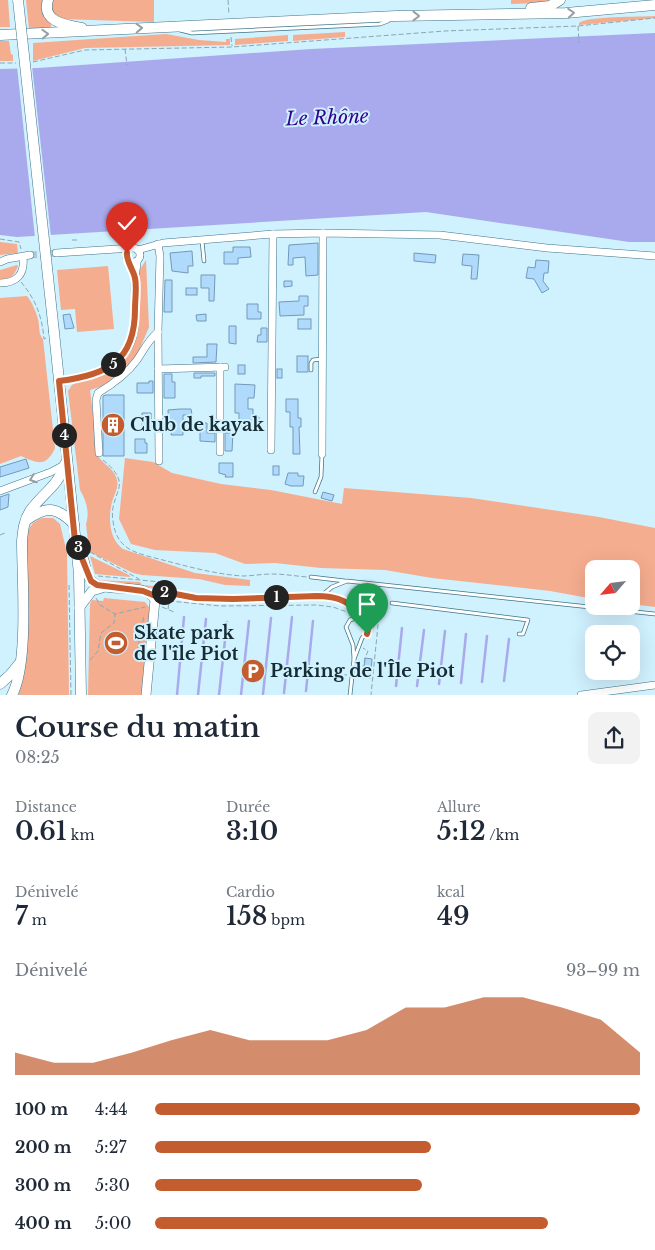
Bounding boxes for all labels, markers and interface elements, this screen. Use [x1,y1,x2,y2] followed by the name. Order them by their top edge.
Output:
[568,7,576,18] one-way arrow
[413,10,421,21] one-way arrow
[135,23,143,34] one-way arrow
[41,28,49,39] one-way arrow
[284,105,369,130] water label: Le Rhône
[106,202,148,253] pin
[113,209,141,237] icon: check
[100,352,126,376] pin: 5
[109,355,118,373] text: 5
[100,412,126,438] building icon: Club de kayak
[130,414,265,436] place label: Club de kayak
[52,422,76,448] pin: 4
[60,426,69,444] text: 4
[29,473,37,483] one-way arrow
[66,534,90,560] pin: 3
[74,538,83,556] text: 3
[585,560,640,615] north arrow
[585,560,640,680] map controls
[152,580,176,604] pin: 2
[160,583,169,601] text: 2
[346,583,388,634] pin
[264,584,288,610] pin: 1
[273,588,280,606] text: 1
[353,590,381,618] icon: arrive
[134,622,239,665] place label: Skate park de l'île Piot
[585,625,640,680] button: locate
[103,630,129,656] sports icon: Skate park de l'île Piot
[240,658,266,684] parking icon: Parking de l'Île Piot
[270,659,455,682] place label: Parking de l'Île Piot
[15,710,260,745] text: Course du matin
[588,712,640,764] button: share
[15,747,60,767] text: 08:25
[15,798,77,816] text: Distance
[226,798,270,816] text: Durée
[437,798,481,816] text: Allure
[15,816,67,847] text: 0.61
[226,816,278,847] text: 3:10
[437,816,486,847] text: 5:12
[67,826,95,844] text: km
[486,826,519,844] text: /km
[15,883,79,901] text: Dénivelé
[226,883,275,901] text: Cardio
[437,883,465,901] text: kcal
[15,901,28,932] text: 7
[226,901,267,932] text: 158
[437,901,470,932] text: 49
[28,911,47,929] text: m
[267,911,305,929] text: bpm
[15,960,88,980] text: Dénivelé
[566,960,640,980] text: 93–99 m
[15,1099,68,1119] text: 100 m
[95,1099,128,1119] text: 4:44
[15,1137,72,1157] text: 200 m
[95,1137,127,1157] text: 5:27
[15,1175,71,1195] text: 300 m
[95,1175,130,1195] text: 5:30
[15,1213,72,1233] text: 400 m
[95,1213,132,1233] text: 5:00

